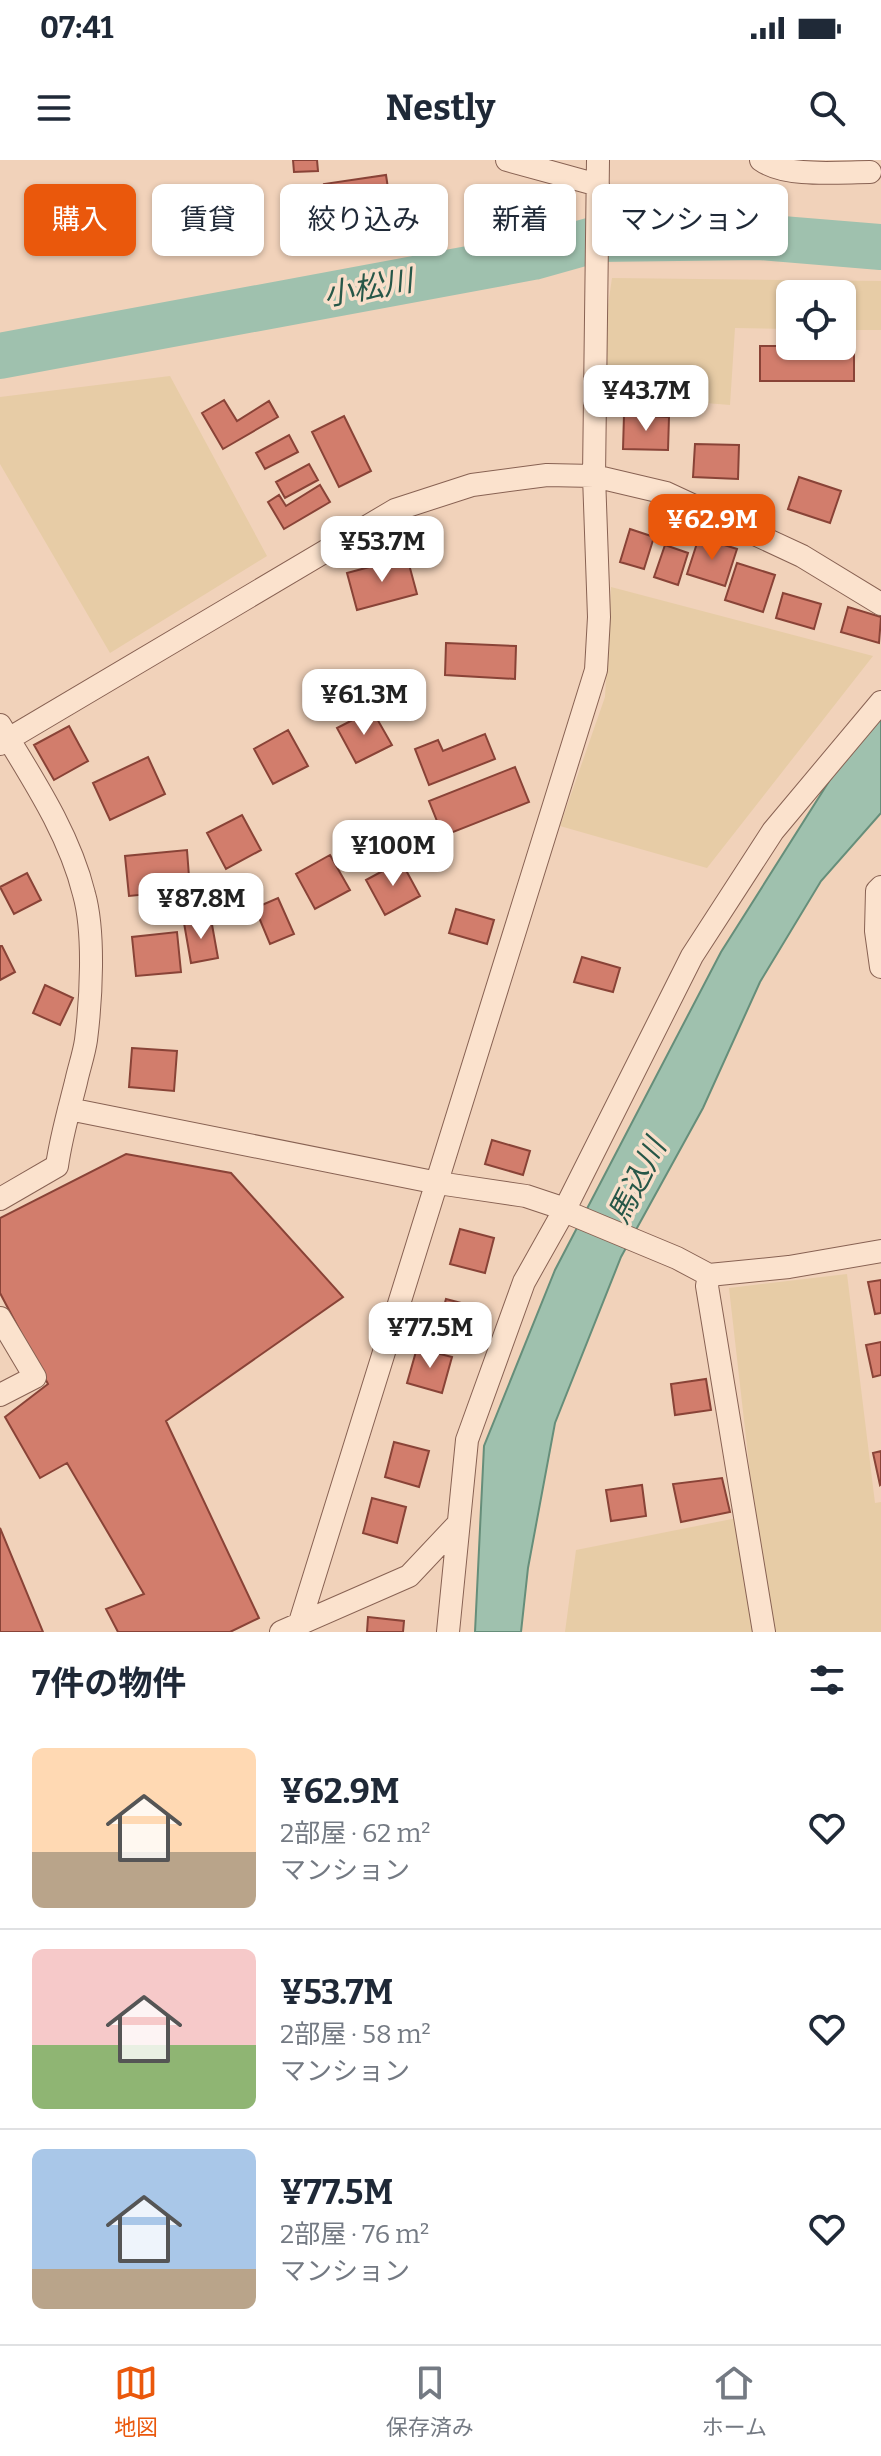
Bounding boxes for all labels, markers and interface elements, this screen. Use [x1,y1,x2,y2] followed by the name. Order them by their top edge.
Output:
[40,10,113,46] text: 07:41
[32,86,76,130] icon: menu
[386,86,495,130] text: Nestly
[805,86,849,130] icon: search
[24,184,136,256] chip: 購入
[152,184,264,256] chip: 賃貸
[280,184,448,256] chip: 絞り込み
[464,184,576,256] chip: 新着
[592,184,788,256] chip: マンション
[321,262,418,314] water label: 小松川
[776,280,856,360] map controls
[776,280,856,360] button: locate
[581,365,711,433] pin: ¥43.7M
[601,375,691,406] text: ¥43.7M
[647,494,777,562] pin: ¥62.9M
[666,504,758,535] text: ¥62.9M
[317,516,447,584] pin: ¥53.7M
[339,526,425,557] text: ¥53.7M
[299,669,429,737] pin: ¥61.3M
[320,679,408,710] text: ¥61.3M
[337,820,449,888] pin: ¥100M
[350,830,436,861] text: ¥100M
[136,873,266,941] pin: ¥87.8M
[156,883,246,914] text: ¥87.8M
[601,1130,675,1229] water label: 馬込川
[365,1302,495,1370] pin: ¥77.5M
[387,1312,473,1343] text: ¥77.5M
[805,1658,849,1702] icon: filters
[32,1663,186,1704] text: 7件の物件
[280,1771,400,1812] text: ¥62.9M
[96,1780,192,1876] icon: home
[805,1806,849,1850] icon: heart
[280,1818,430,1849] text: 2部屋 · 62 m²
[280,1855,410,1886] text: マンション
[280,1972,393,2013] text: ¥53.7M
[96,1981,192,2077] icon: home
[805,2007,849,2051] icon: heart
[280,2019,431,2050] text: 2部屋 · 58 m²
[280,2056,410,2087] text: マンション
[280,2172,393,2213] text: ¥77.5M
[96,2181,192,2277] icon: home
[805,2207,849,2251] icon: heart
[280,2219,429,2250] text: 2部屋 · 76 m²
[280,2256,410,2287] text: マンション
[114,2361,158,2441] tab: 地図
[386,2361,474,2441] tab: 保存済み
[702,2361,767,2441] tab: ホーム

